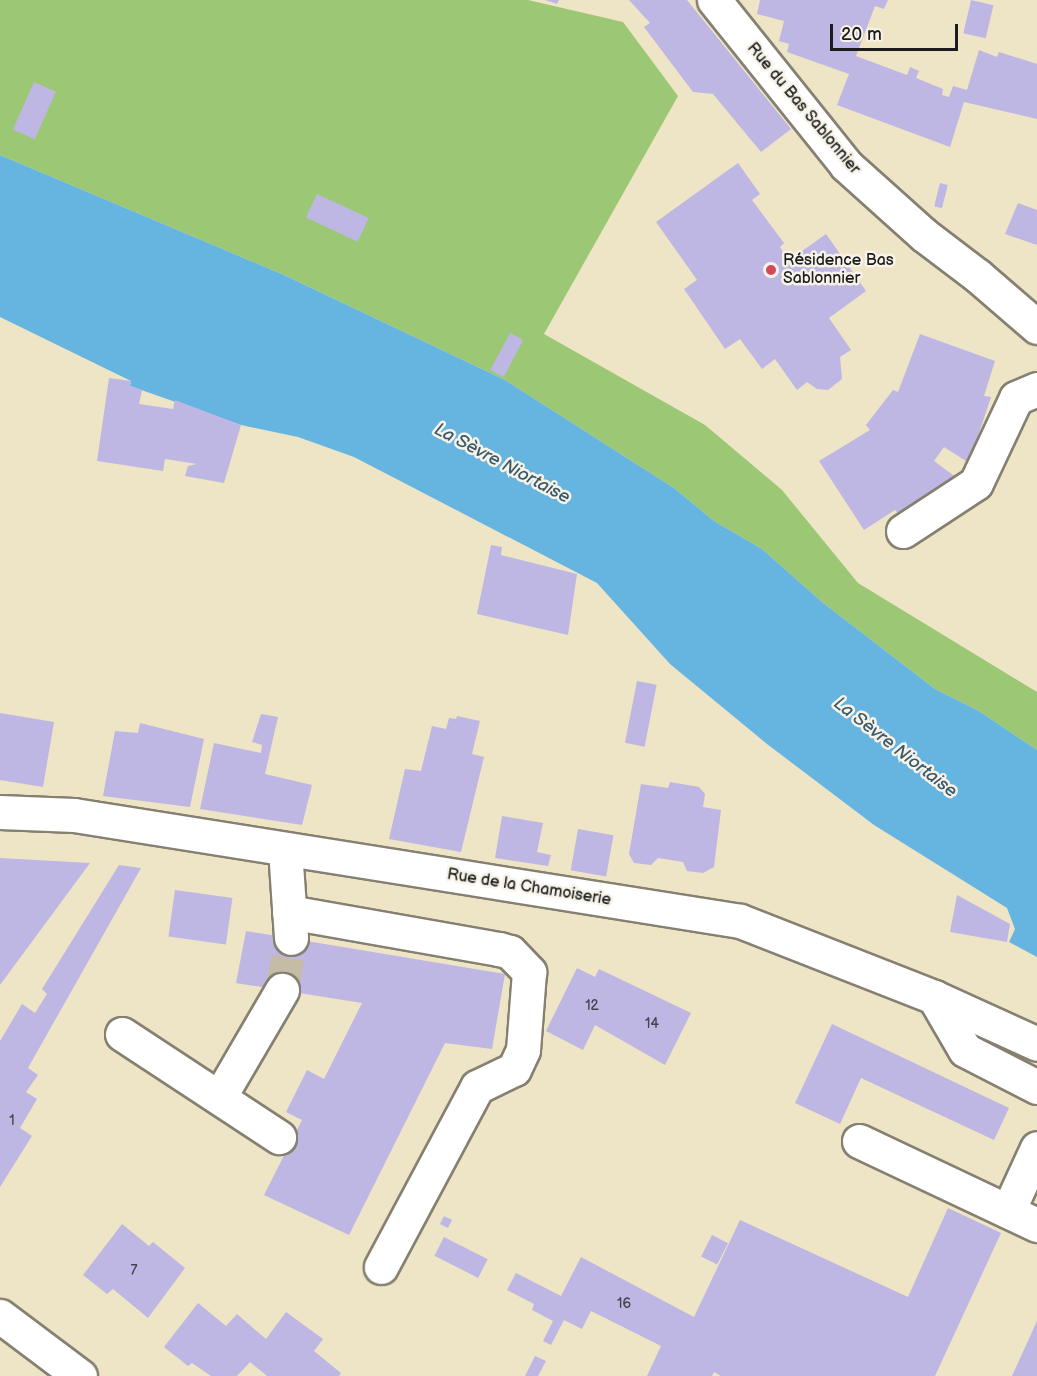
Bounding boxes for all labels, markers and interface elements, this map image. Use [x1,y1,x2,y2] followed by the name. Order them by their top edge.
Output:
[833,12,960,50] scale bar
[841,24,882,45] text: 20 m
[742,39,864,179] street label: Rue du Bas Sablonnier
[783,251,894,289] place label: Résidence Bas Sablonnier
[764,263,778,277] marker: Résidence Bas Sablonnier
[430,419,574,509] water label: La Sèvre Niortaise
[829,693,961,803] water label: La Sèvre Niortaise
[446,866,612,910] street label: Rue de la Chamoiserie
[585,998,599,1014] house number: 12
[645,1016,659,1032] house number: 14
[9,1113,15,1129] house number: 1
[131,1263,137,1279] house number: 7
[617,1296,631,1312] house number: 16

